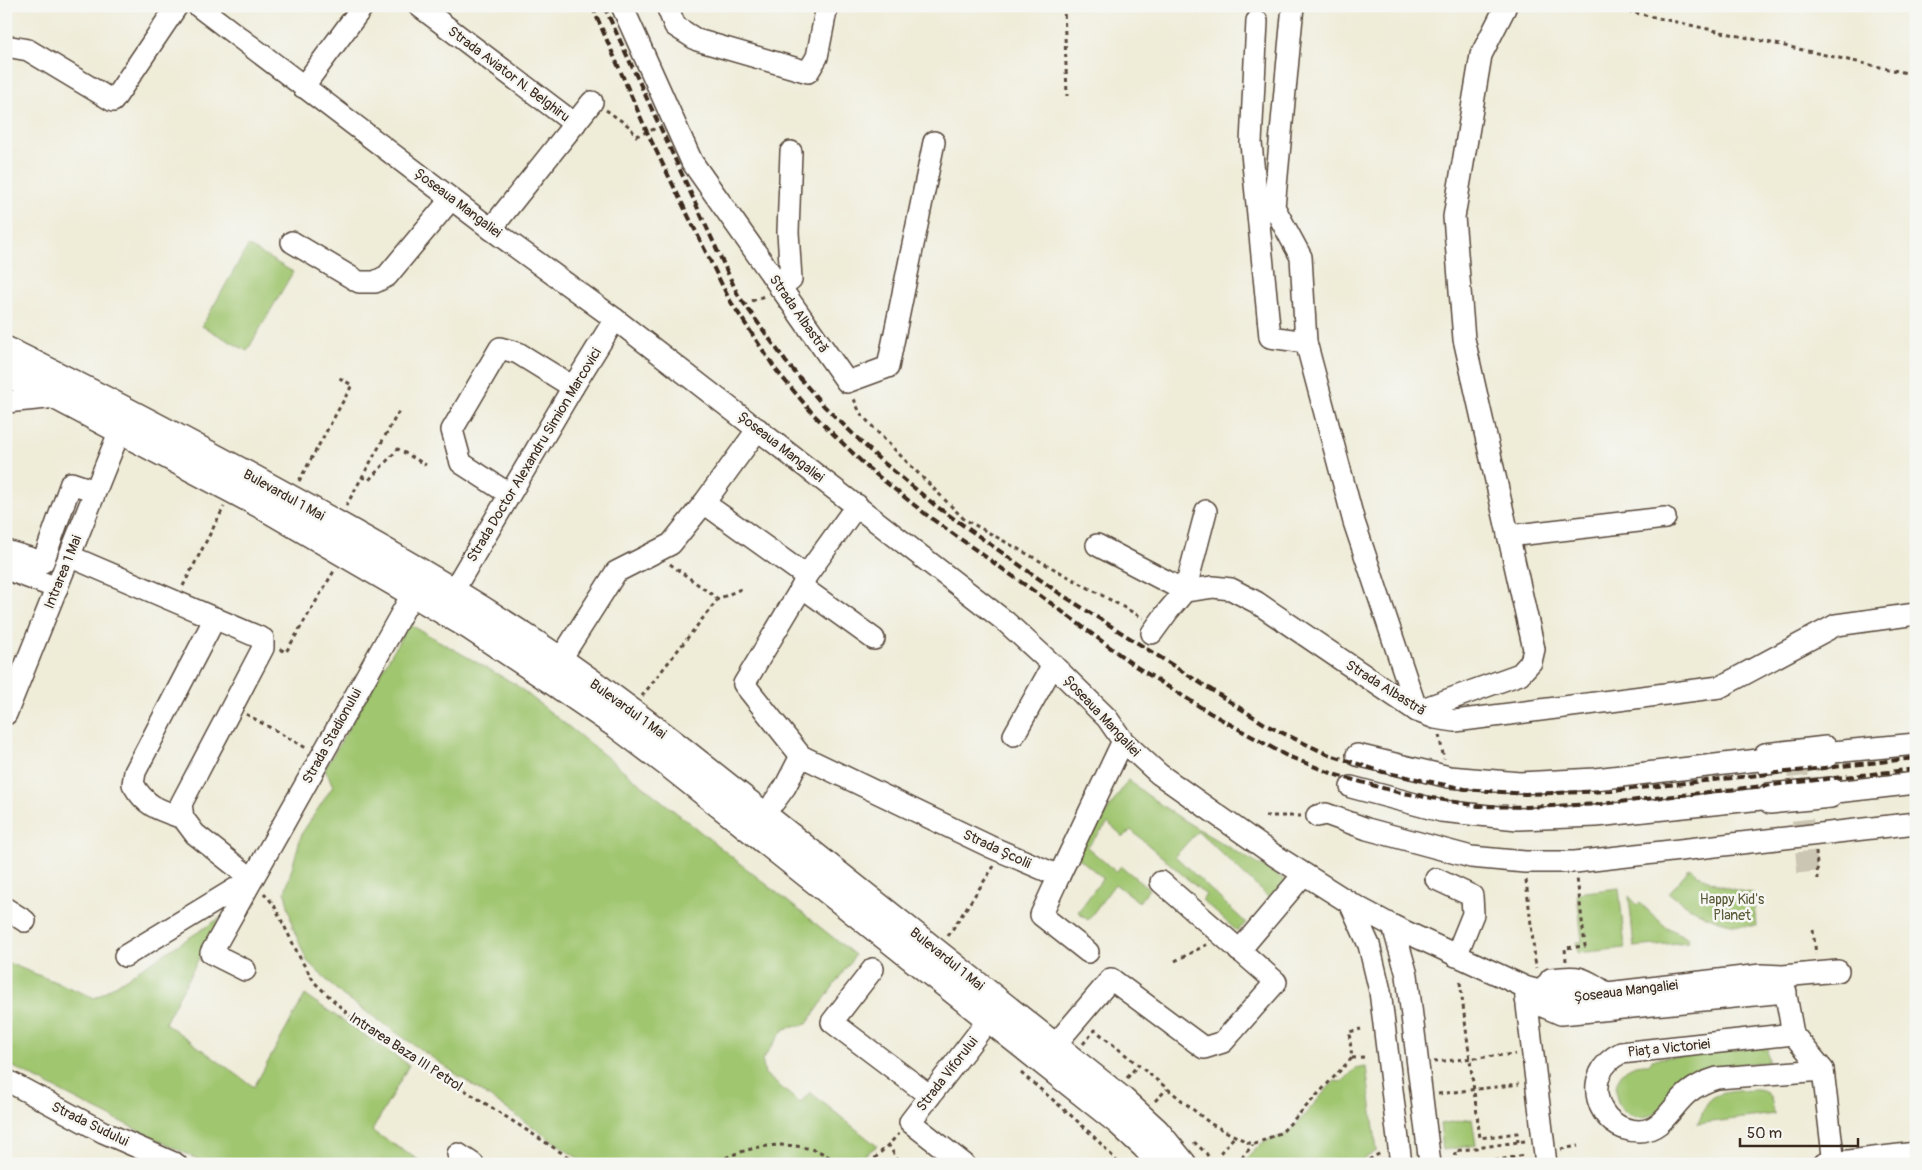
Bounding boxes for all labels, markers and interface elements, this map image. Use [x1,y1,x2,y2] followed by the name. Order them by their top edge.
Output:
[445,23,573,125] street label: Strada Aviator N. Belghiru
[411,165,505,242] street label: Șoseaua Mangaliei
[766,272,832,356] street label: Strada Albastră
[463,344,605,565] street label: Strada Doctor Alexandru Simion Marcovici
[734,408,828,486] street label: Șoseaua Mangaliei
[240,466,328,525] street label: Bulevardul 1 Mai
[41,532,86,611] street label: Intrarea 1 Mai
[1343,657,1429,719] street label: Strada Albastră
[1060,672,1144,760] street label: Șoseaua Mangaliei
[586,675,670,743] street label: Bulevardul 1 Mai
[299,685,366,787] street label: Strada Stadionului
[960,826,1034,872] street label: Strada Școlii
[1700,891,1765,924] park label: Happy Kid's Planet
[906,924,988,994] street label: Bulevardul 1 Mai
[1573,976,1680,1006] street label: Șoseaua Mangaliei
[346,1009,466,1095] street label: Intrarea Baza III Petrol
[913,1033,982,1115] street label: Strada Viforului
[1627,1035,1712,1061] street label: Piața Victoriei
[49,1098,132,1150] street label: Strada Sudului
[1740,1115,1857,1147] scale bar
[1747,1124,1782,1143] text: 50 m

